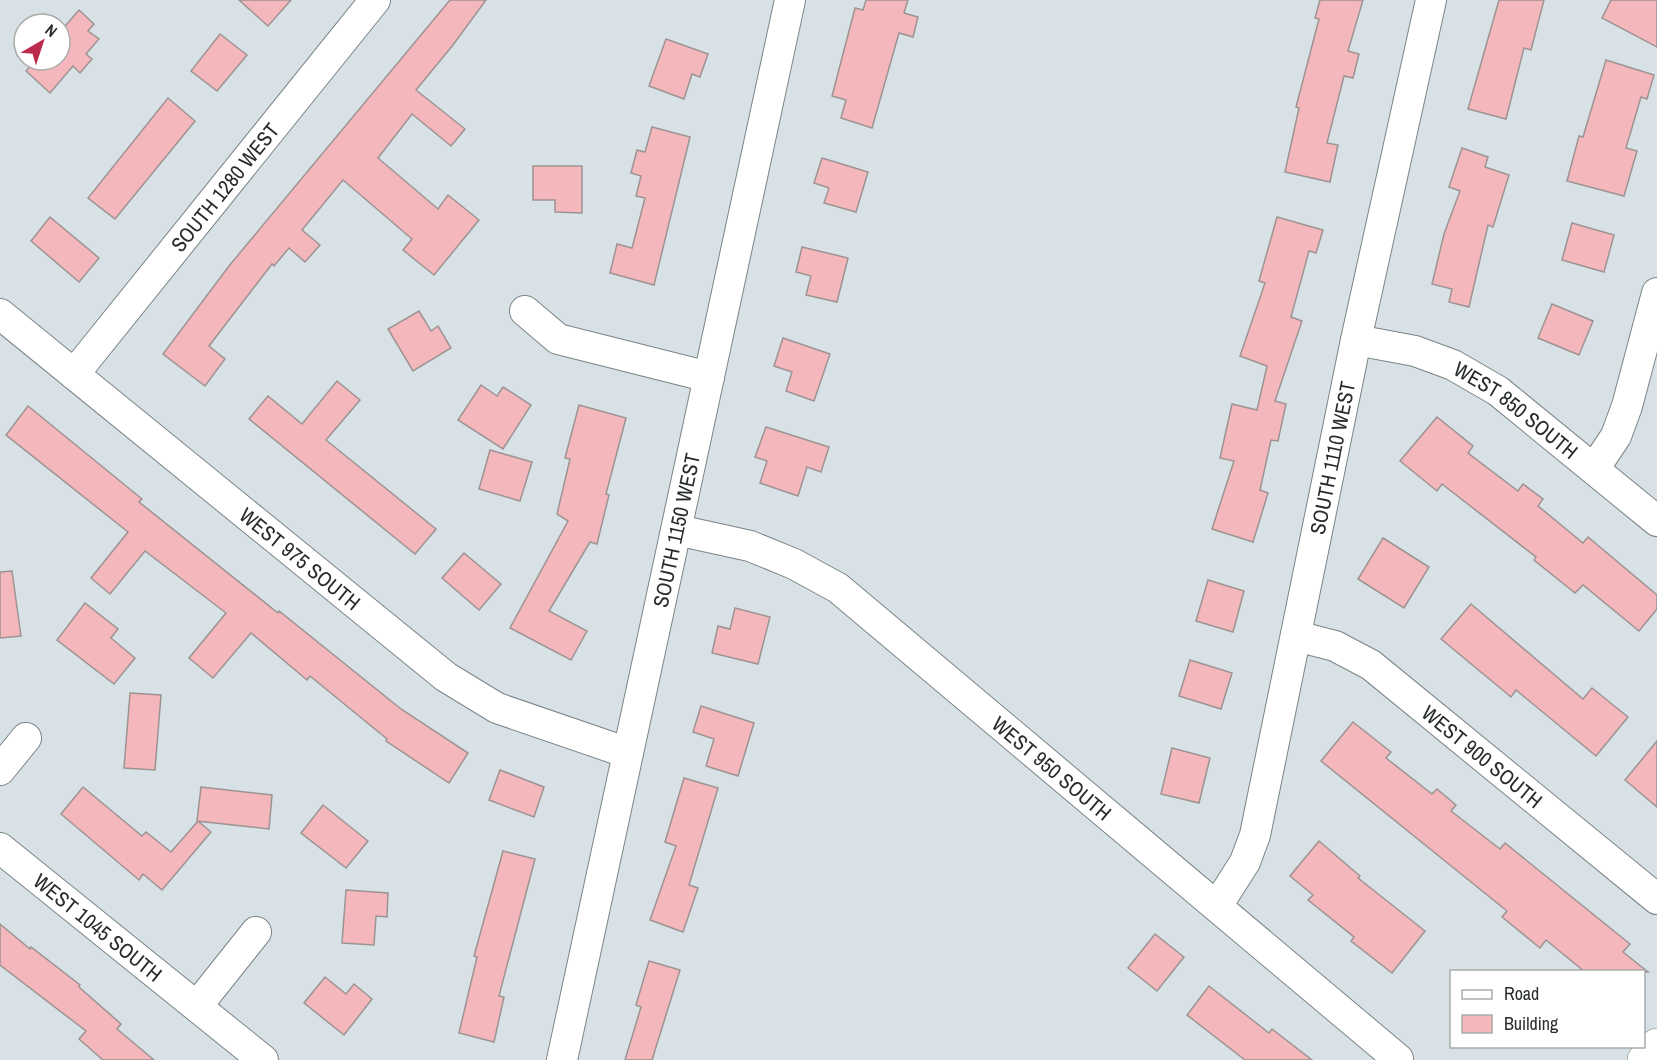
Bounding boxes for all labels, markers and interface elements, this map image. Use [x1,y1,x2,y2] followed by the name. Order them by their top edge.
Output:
[12,12,72,72] north arrow
[41,19,62,42] text: N
[164,116,286,258] street label: SOUTH 1280 WEST
[1449,354,1584,465] street label: WEST 850 SOUTH
[1302,378,1362,537] street label: SOUTH 1110 WEST
[645,450,707,610] street label: SOUTH 1150 WEST
[234,500,367,616] street label: WEST 975 SOUTH
[1416,698,1549,814] street label: WEST 900 SOUTH
[986,709,1118,827] street label: WEST 950 SOUTH
[28,866,169,988] street label: WEST 1045 SOUTH
[1450,970,1645,1048] legend
[1504,981,1539,1006] text: Road
[1504,1011,1559,1036] text: Building

